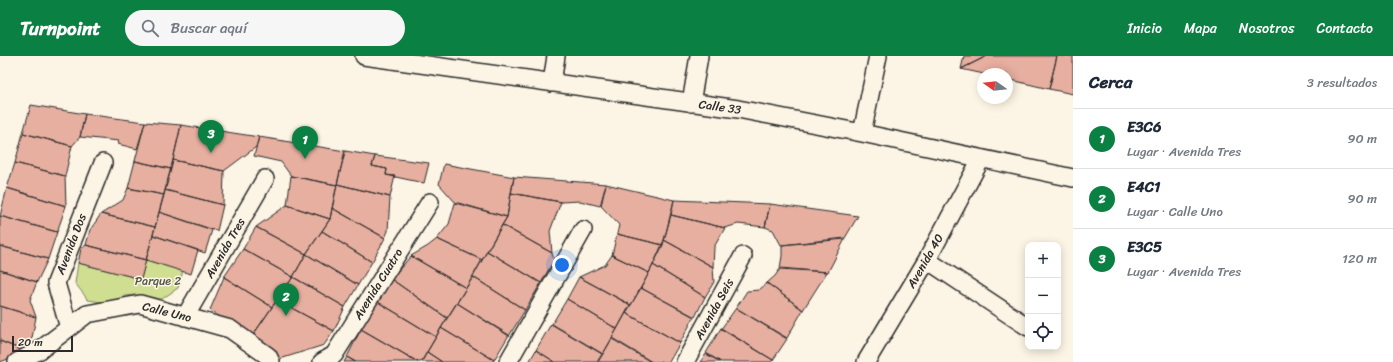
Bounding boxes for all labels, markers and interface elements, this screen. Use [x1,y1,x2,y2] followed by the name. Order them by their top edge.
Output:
[125,10,405,46] search box
[20,12,101,45] text: Turnpoint
[171,15,247,41] text: Buscar aquí
[1127,16,1162,41] text: Inicio
[1184,16,1217,41] text: Mapa
[1239,16,1294,41] text: Nosotros
[1316,16,1373,41] text: Contacto
[139,17,161,39] icon: search
[1089,67,1132,97] text: Cerca
[977,68,1013,104] north arrow
[1307,71,1377,94] text: 3 resultados
[697,93,743,121] street label: Calle 33
[1127,114,1161,140] text: E3C6
[198,120,224,153] pin: 3
[292,126,318,159] pin: 1
[1099,127,1105,150] text: 1
[1347,127,1377,150] text: 90 m
[1127,140,1241,163] text: Lugar · Avenida Tres
[1127,174,1161,200] text: E4C1
[1098,187,1106,210] text: 2
[1347,187,1377,210] text: 90 m
[1127,200,1223,223] text: Lugar · Calle Uno
[49,210,93,279] street label: Avenida Dos
[198,213,252,283] street label: Avenida Tres
[900,229,950,293] street label: Avenida 40
[1127,234,1162,260] text: E3C5
[1025,242,1061,350] map controls
[1025,242,1061,278] button: +
[347,244,409,325] street label: Avenida Cuatro
[1098,247,1106,270] text: 3
[1342,247,1377,270] text: 120 m
[552,255,572,275] your location
[1127,260,1241,283] text: Lugar · Avenida Tres
[135,270,181,292] park label: Parque 2
[688,274,740,345] street label: Avenida Seis
[1025,278,1061,314] button: −
[273,283,299,316] pin: 2
[140,295,194,329] street label: Calle Uno
[1025,314,1061,350] button: locate
[18,333,43,352] text: 20 m
[12,334,73,353] scale bar

